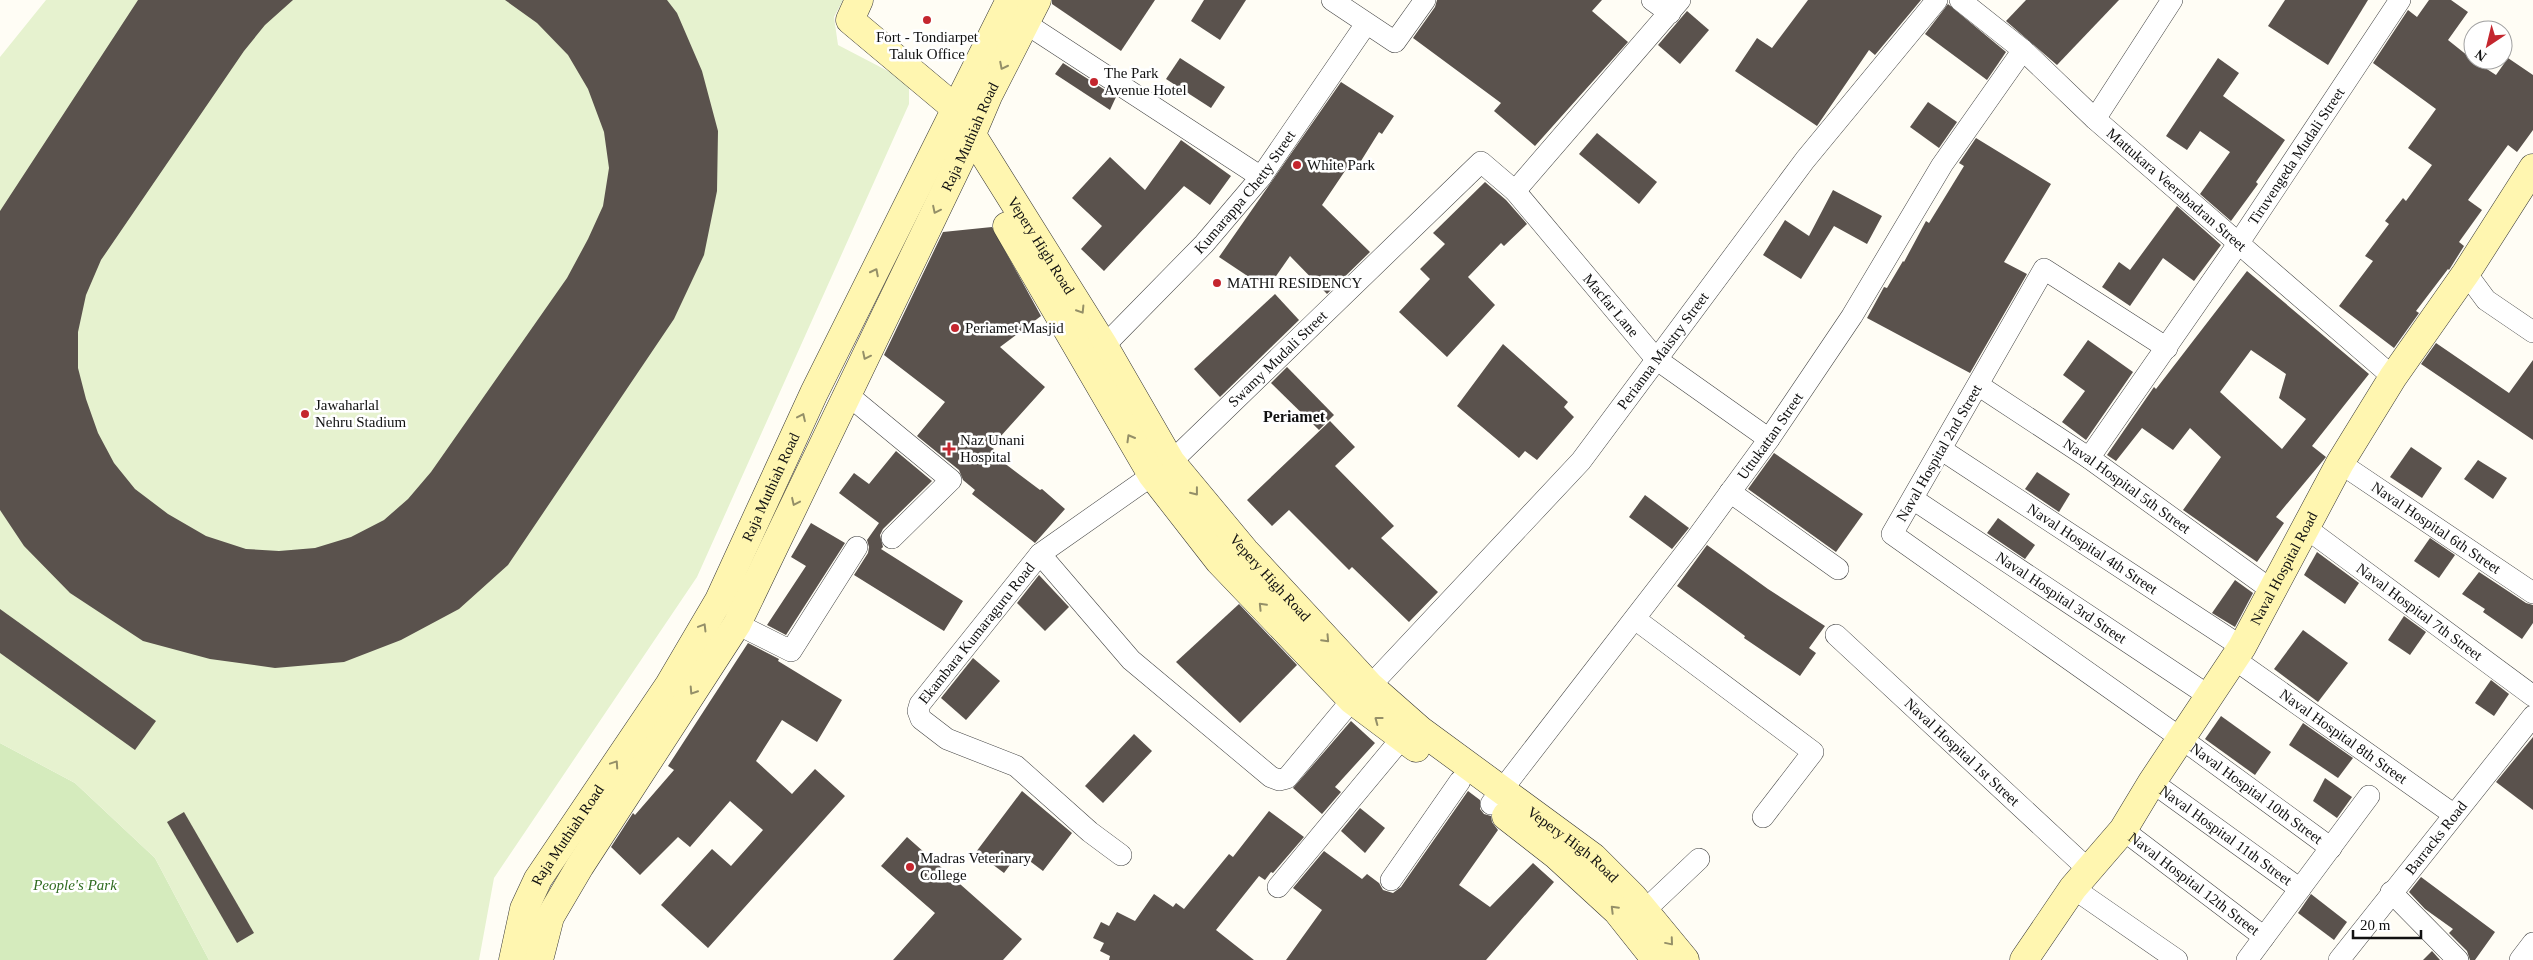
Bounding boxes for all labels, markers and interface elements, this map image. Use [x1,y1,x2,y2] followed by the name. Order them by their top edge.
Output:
[921,14,933,26] marker: Fort - Tondiarpet Taluk Office
[2463,20,2513,70] north arrow
[876,29,979,62] place label: Fort - Tondiarpet Taluk Office
[2472,46,2489,64] text: N
[999,61,1009,70] one-way arrow
[1104,65,1187,98] place label: The Park Avenue Hotel
[1088,76,1100,88] marker: The Park Avenue Hotel
[938,79,1002,194] street label: Raja Muthiah Road
[2245,84,2348,228] street label: Tiruvengeda Mudali Street
[2104,125,2250,255] street label: Mattukara Veerabadran Street
[1191,127,1299,257] street label: Kumarappa Chetty Street
[1307,157,1375,173] place label: White Park
[1291,159,1303,171] marker: White Park
[1005,194,1078,297] street label: Vepery High Road
[932,205,943,214] one-way arrow
[869,268,879,277] one-way arrow
[1580,271,1642,340] street label: Macfar Lane
[1227,275,1363,291] place label: MATHI RESIDENCY
[1211,277,1223,289] marker: MATHI RESIDENCY
[1614,289,1712,413] street label: Perianna Maistry Street
[1074,304,1084,313] one-way arrow
[1225,307,1331,410] street label: Swamy Mudali Street
[965,320,1064,336] place label: Periamet Masjid
[949,322,961,334] marker: Periamet Masjid
[862,351,873,360] one-way arrow
[1893,381,1985,524] street label: Naval Hospital 2nd Street
[1734,389,1806,482] street label: Uttukattan Street
[315,397,407,430] place label: Jawaharlal Nehru Stadium
[299,408,311,420] marker: Jawaharlal Nehru Stadium
[1263,408,1326,425] district label: Periamet
[796,413,807,422] one-way arrow
[739,430,803,544] street label: Raja Muthiah Road
[960,432,1025,465] place label: Naz Unani Hospital
[1126,434,1136,443] one-way arrow
[2060,435,2194,537] street label: Naval Hospital 5th Street
[942,442,956,456] marker: Naz Unani Hospital
[2369,479,2504,577] street label: Naval Hospital 6th Street
[1189,486,1197,495] one-way arrow
[791,497,801,506] one-way arrow
[2024,500,2161,598] street label: Naval Hospital 4th Street
[2247,509,2321,628] street label: Naval Hospital Road
[1227,531,1314,625] street label: Vepery High Road
[1993,549,2130,647] street label: Naval Hospital 3rd Street
[915,559,1038,707] street label: Ekambara Kumaraguru Road
[2353,560,2486,664] street label: Naval Hospital 7th Street
[1259,603,1268,612] one-way arrow
[696,624,706,633] one-way arrow
[1320,633,1329,642] one-way arrow
[690,686,700,695] one-way arrow
[2277,686,2411,787] street label: Naval Hospital 8th Street
[1901,695,2023,810] street label: Naval Hospital 1st Street
[1374,717,1384,726] one-way arrow
[2187,740,2326,848] street label: Naval Hospital 10th Street
[609,760,618,770] one-way arrow
[528,782,607,888] street label: Raja Muthiah Road
[2157,782,2296,889] street label: Naval Hospital 11th Street
[2402,798,2470,878] street label: Barracks Road
[1524,804,1622,886] street label: Vepery High Road
[2125,829,2263,939] street label: Naval Hospital 12th Street
[920,850,1031,883] place label: Madras Veterinary College
[904,861,916,873] marker: Madras Veterinary College
[32,877,117,893] park label: People's Park
[1611,906,1620,915] one-way arrow
[2353,908,2420,940] scale bar
[2360,917,2391,933] text: 20 m
[1664,936,1673,945] one-way arrow

